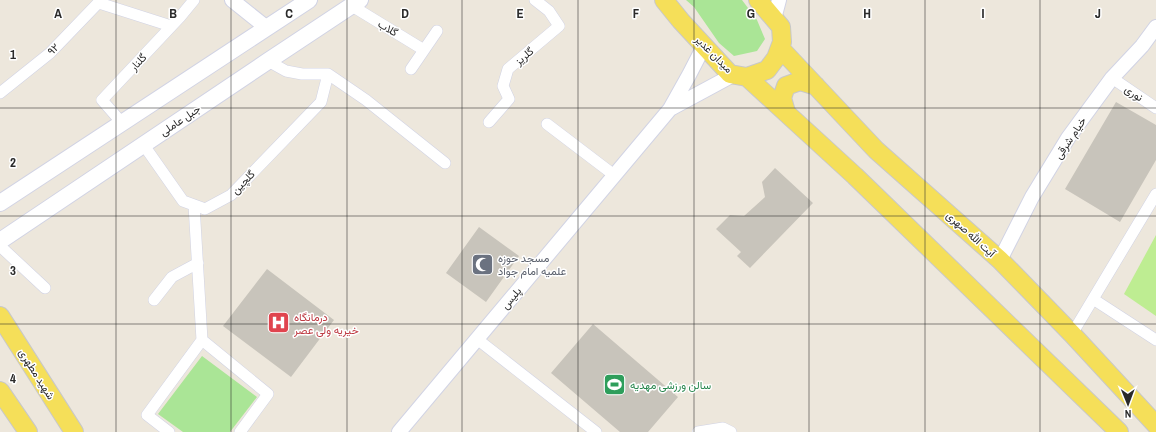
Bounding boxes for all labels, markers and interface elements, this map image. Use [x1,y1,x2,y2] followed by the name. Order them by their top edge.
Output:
[54,5,62,22] text: A
[169,5,177,22] text: B
[285,5,293,22] text: C
[401,5,409,22] text: D
[516,5,524,22] text: E
[633,5,640,22] text: F
[747,5,755,22] text: G
[863,5,871,22] text: H
[982,5,985,22] text: I
[1095,5,1101,22] text: J
[375,17,401,39] street label: گلاب
[691,31,736,76] street label: میدان غدیر
[44,40,62,58] street label: ۹۲
[511,44,537,69] street label: گلریز
[10,46,16,63] text: 1
[126,50,150,74] street label: گلنار
[1122,82,1146,104] street label: نوری
[157,101,203,139] street label: جبل عاملی
[1051,114,1090,162] street label: خیام شرقی
[10,154,16,171] text: 2
[228,167,259,198] street label: گلچین
[943,208,1000,261] street label: آیت الله صهری
[470,251,496,277] mosque icon: مسجد حوزه علمیه امام جواد
[498,251,566,279] place label: مسجد حوزه علمیه امام جواد
[10,262,16,279] text: 3
[498,284,525,313] street label: پلیس
[266,310,292,336] hospital icon: درمانگاه خیریه ولی عصر
[293,310,359,337] place label: درمانگاه خیریه ولی عصر
[16,346,58,402] street label: شهید مطهری
[10,370,16,387] text: 4
[602,372,628,398] sports icon: سالن ورزشی مهدیه
[630,378,712,392] place label: سالن ورزشی مهدیه
[1108,384,1148,424] north arrow
[1125,407,1132,421] text: N

